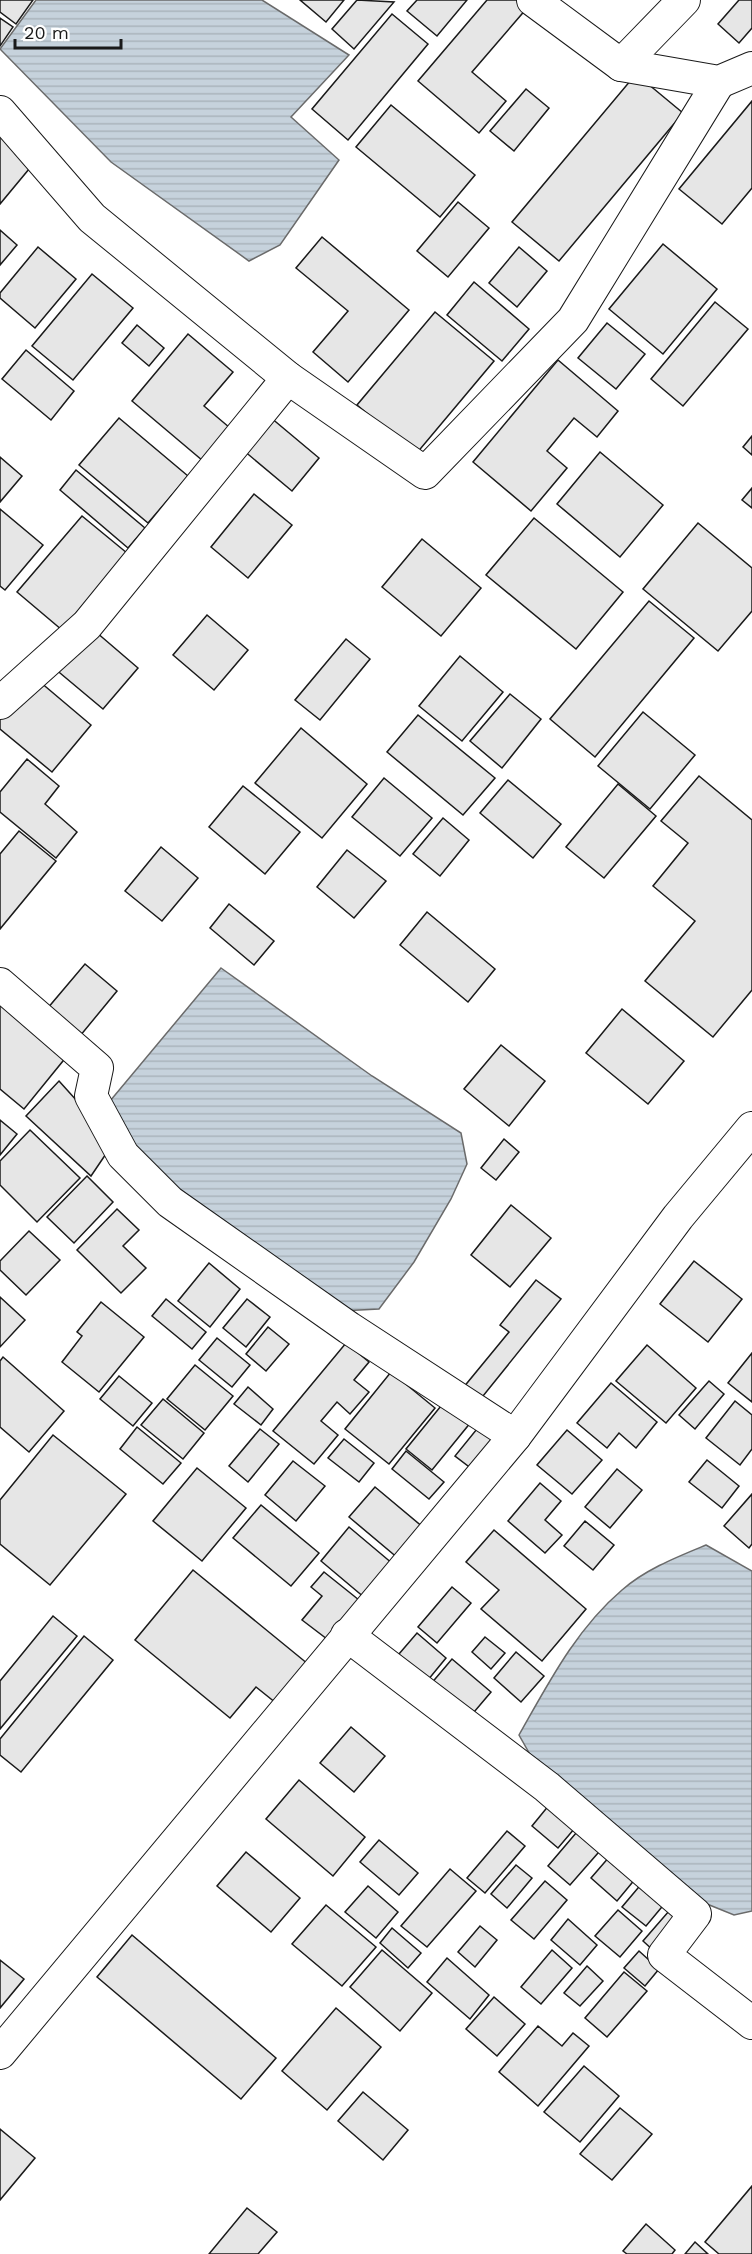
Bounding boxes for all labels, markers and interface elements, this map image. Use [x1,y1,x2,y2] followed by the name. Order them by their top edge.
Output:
[15,12,122,50] scale bar
[24,22,69,43] text: 20 m

